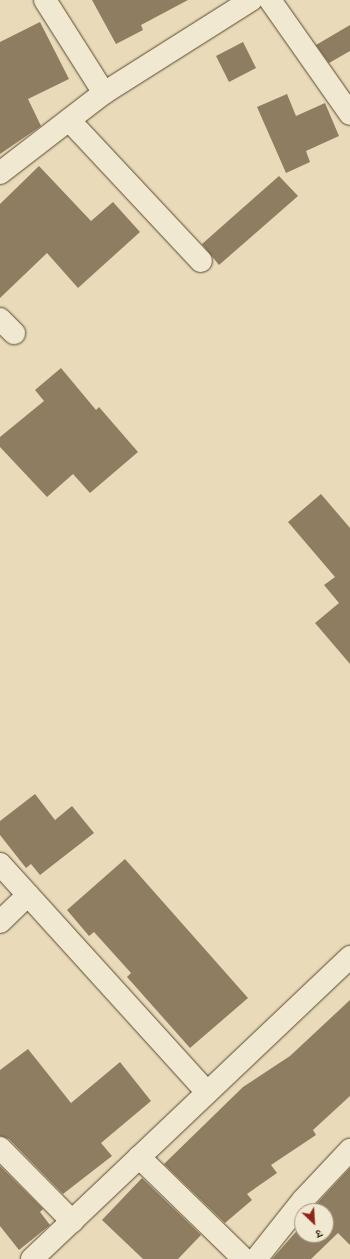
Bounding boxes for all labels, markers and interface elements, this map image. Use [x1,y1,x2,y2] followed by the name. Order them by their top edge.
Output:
[294,1203,334,1243] north arrow
[313,1225,324,1240] text: उ

